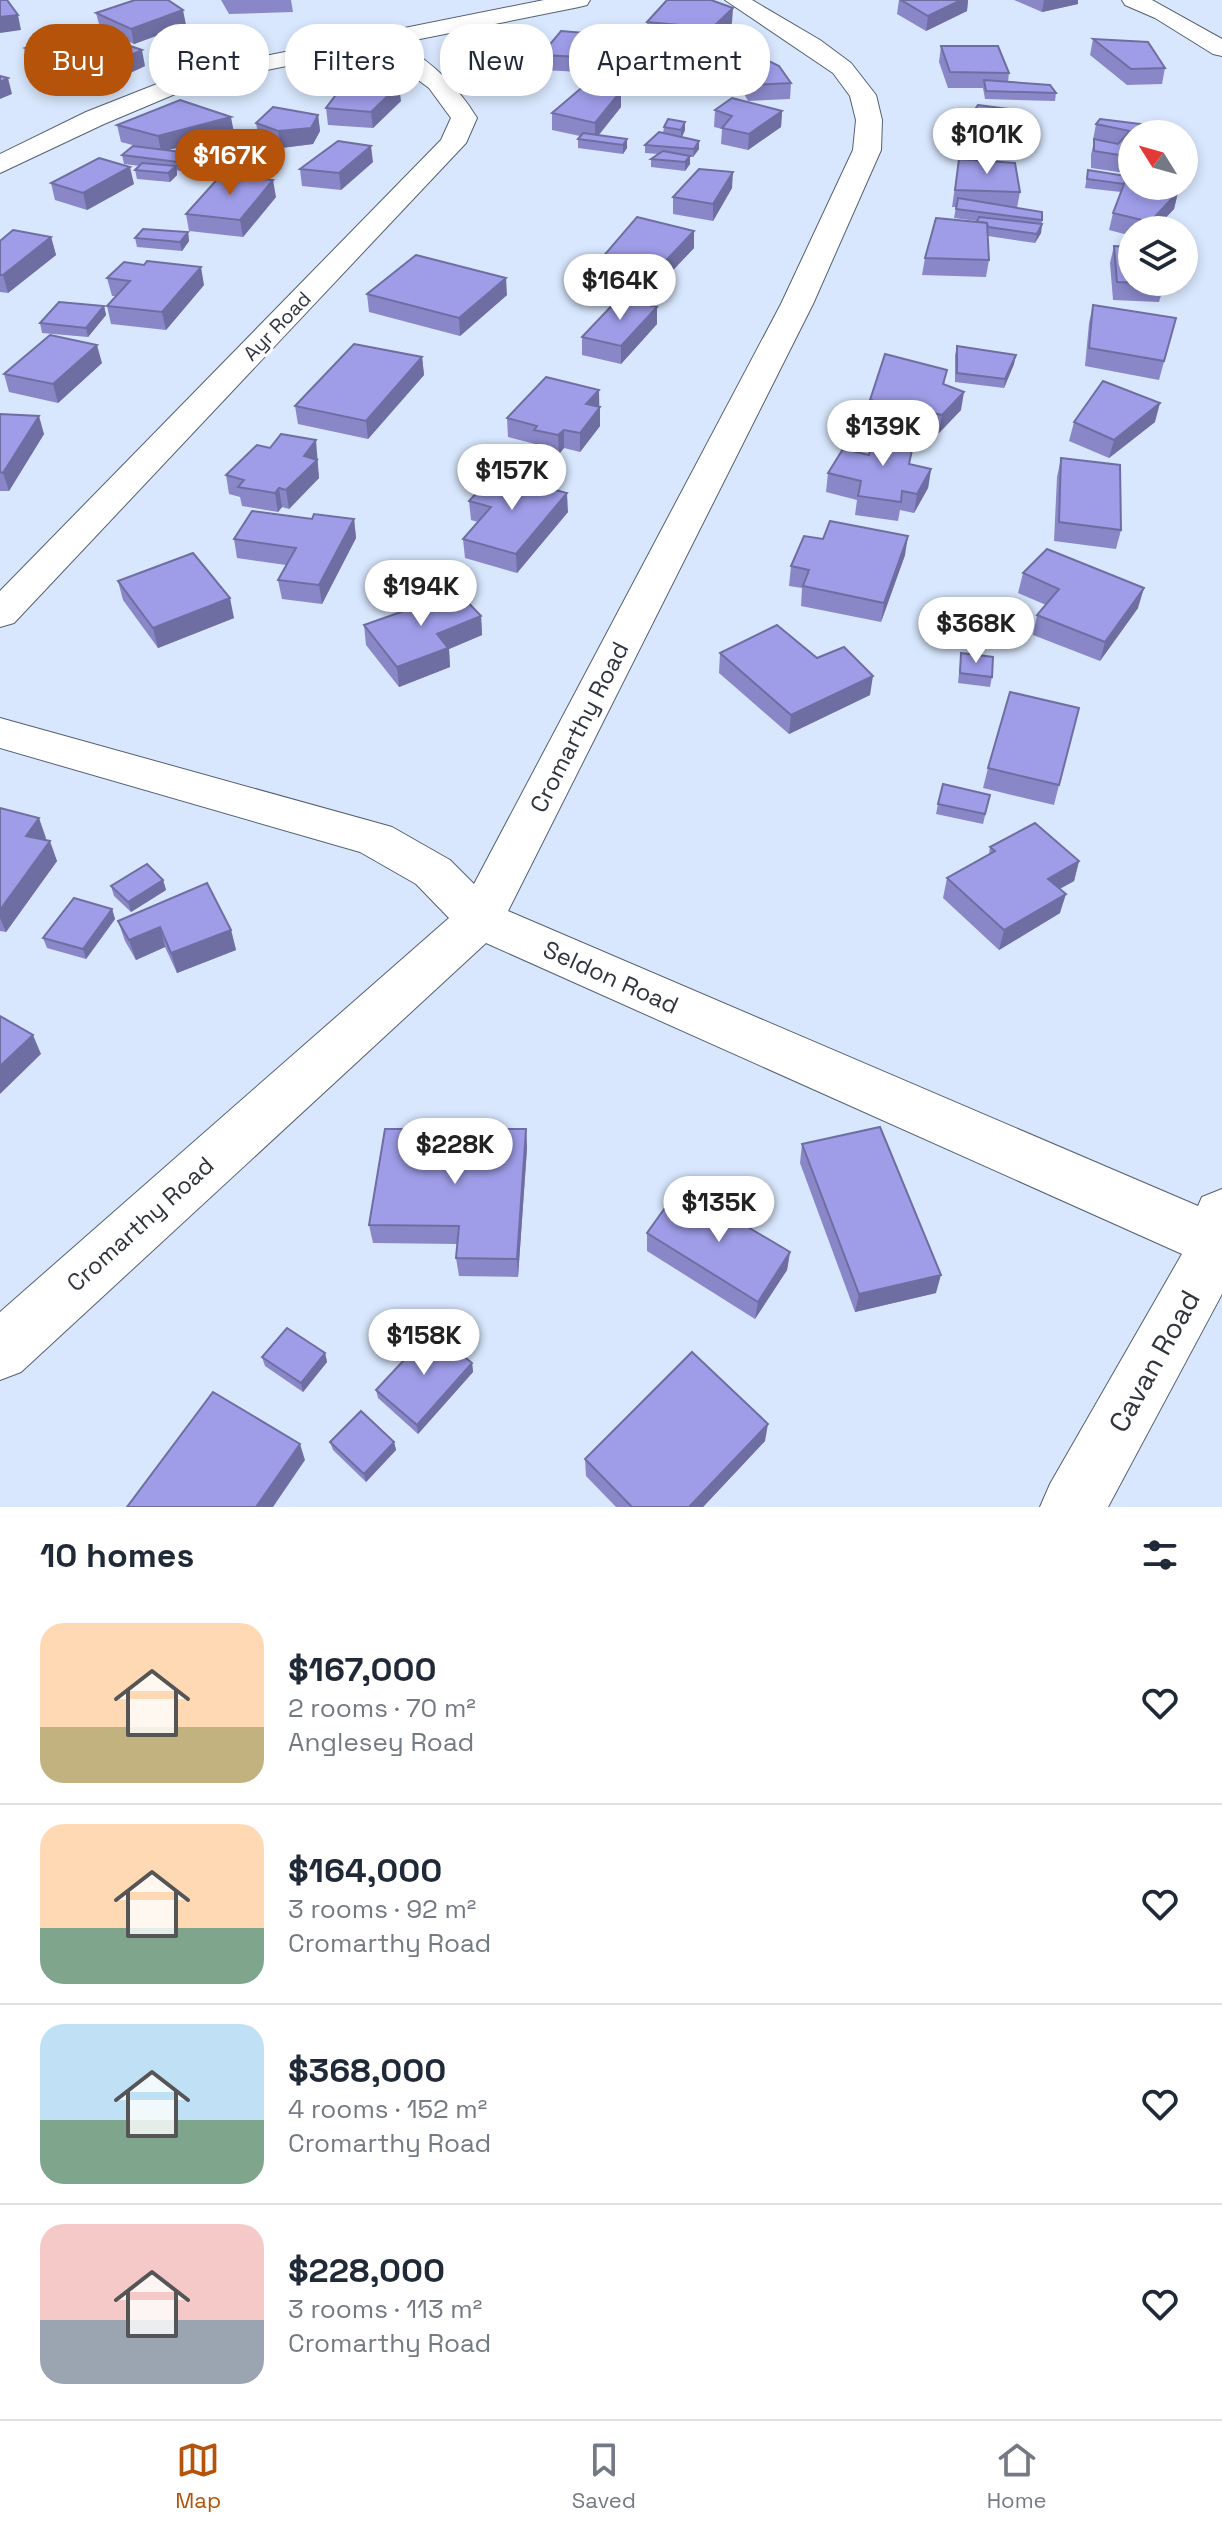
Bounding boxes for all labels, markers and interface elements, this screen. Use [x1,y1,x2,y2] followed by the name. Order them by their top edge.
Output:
[24,24,133,96] chip: Buy
[149,24,269,96] chip: Rent
[285,24,424,96] chip: Filters
[440,24,553,96] chip: New
[569,24,770,96] chip: Apartment
[931,108,1043,176] pin: $101K
[951,117,1023,151] text: $101K
[1118,120,1198,200] north arrow
[1118,120,1198,296] map controls
[174,129,286,197] pin: $167K
[193,138,267,172] text: $167K
[1118,216,1198,296] button: layers
[564,254,676,322] pin: $164K
[582,263,658,297] text: $164K
[238,286,316,366] street label: Ayr Road
[827,400,939,468] pin: $139K
[845,409,921,443] text: $139K
[456,444,568,512] pin: $157K
[475,453,549,487] text: $157K
[365,560,477,628] pin: $194K
[383,569,459,603] text: $194K
[920,597,1032,665] pin: $368K
[936,606,1016,640] text: $368K
[523,636,635,818] street label: Cromarthy Road
[539,933,683,1021] street label: Seldon Road
[399,1118,511,1186] pin: $228K
[416,1127,494,1161] text: $228K
[60,1150,220,1298] street label: Cromarthy Road
[663,1176,775,1244] pin: $135K
[681,1185,757,1219] text: $135K
[1100,1284,1208,1438] street label: Cavan Road
[368,1309,480,1377] pin: $158K
[387,1318,461,1352] text: $158K
[1138,1533,1182,1577] icon: filters
[40,1534,194,1577] text: 10 homes
[288,1648,437,1691] text: $167,000
[104,1655,200,1751] icon: home
[1138,1681,1182,1725] icon: heart
[288,1691,476,1725] text: 2 rooms · 70 m²
[288,1725,474,1759] text: Anglesey Road
[288,1849,442,1892] text: $164,000
[104,1856,200,1952] icon: home
[1138,1882,1182,1926] icon: heart
[288,1892,476,1926] text: 3 rooms · 92 m²
[288,1926,491,1960] text: Cromarthy Road
[288,2049,446,2092] text: $368,000
[104,2056,200,2152] icon: home
[1138,2082,1182,2126] icon: heart
[288,2092,487,2126] text: 4 rooms · 152 m²
[288,2126,491,2160] text: Cromarthy Road
[288,2249,445,2292] text: $228,000
[104,2256,200,2352] icon: home
[1138,2282,1182,2326] icon: heart
[288,2292,482,2326] text: 3 rooms · 113 m²
[288,2326,491,2360] text: Cromarthy Road
[175,2438,221,2514] tab: Map
[572,2438,636,2514] tab: Saved
[987,2438,1047,2514] tab: Home

